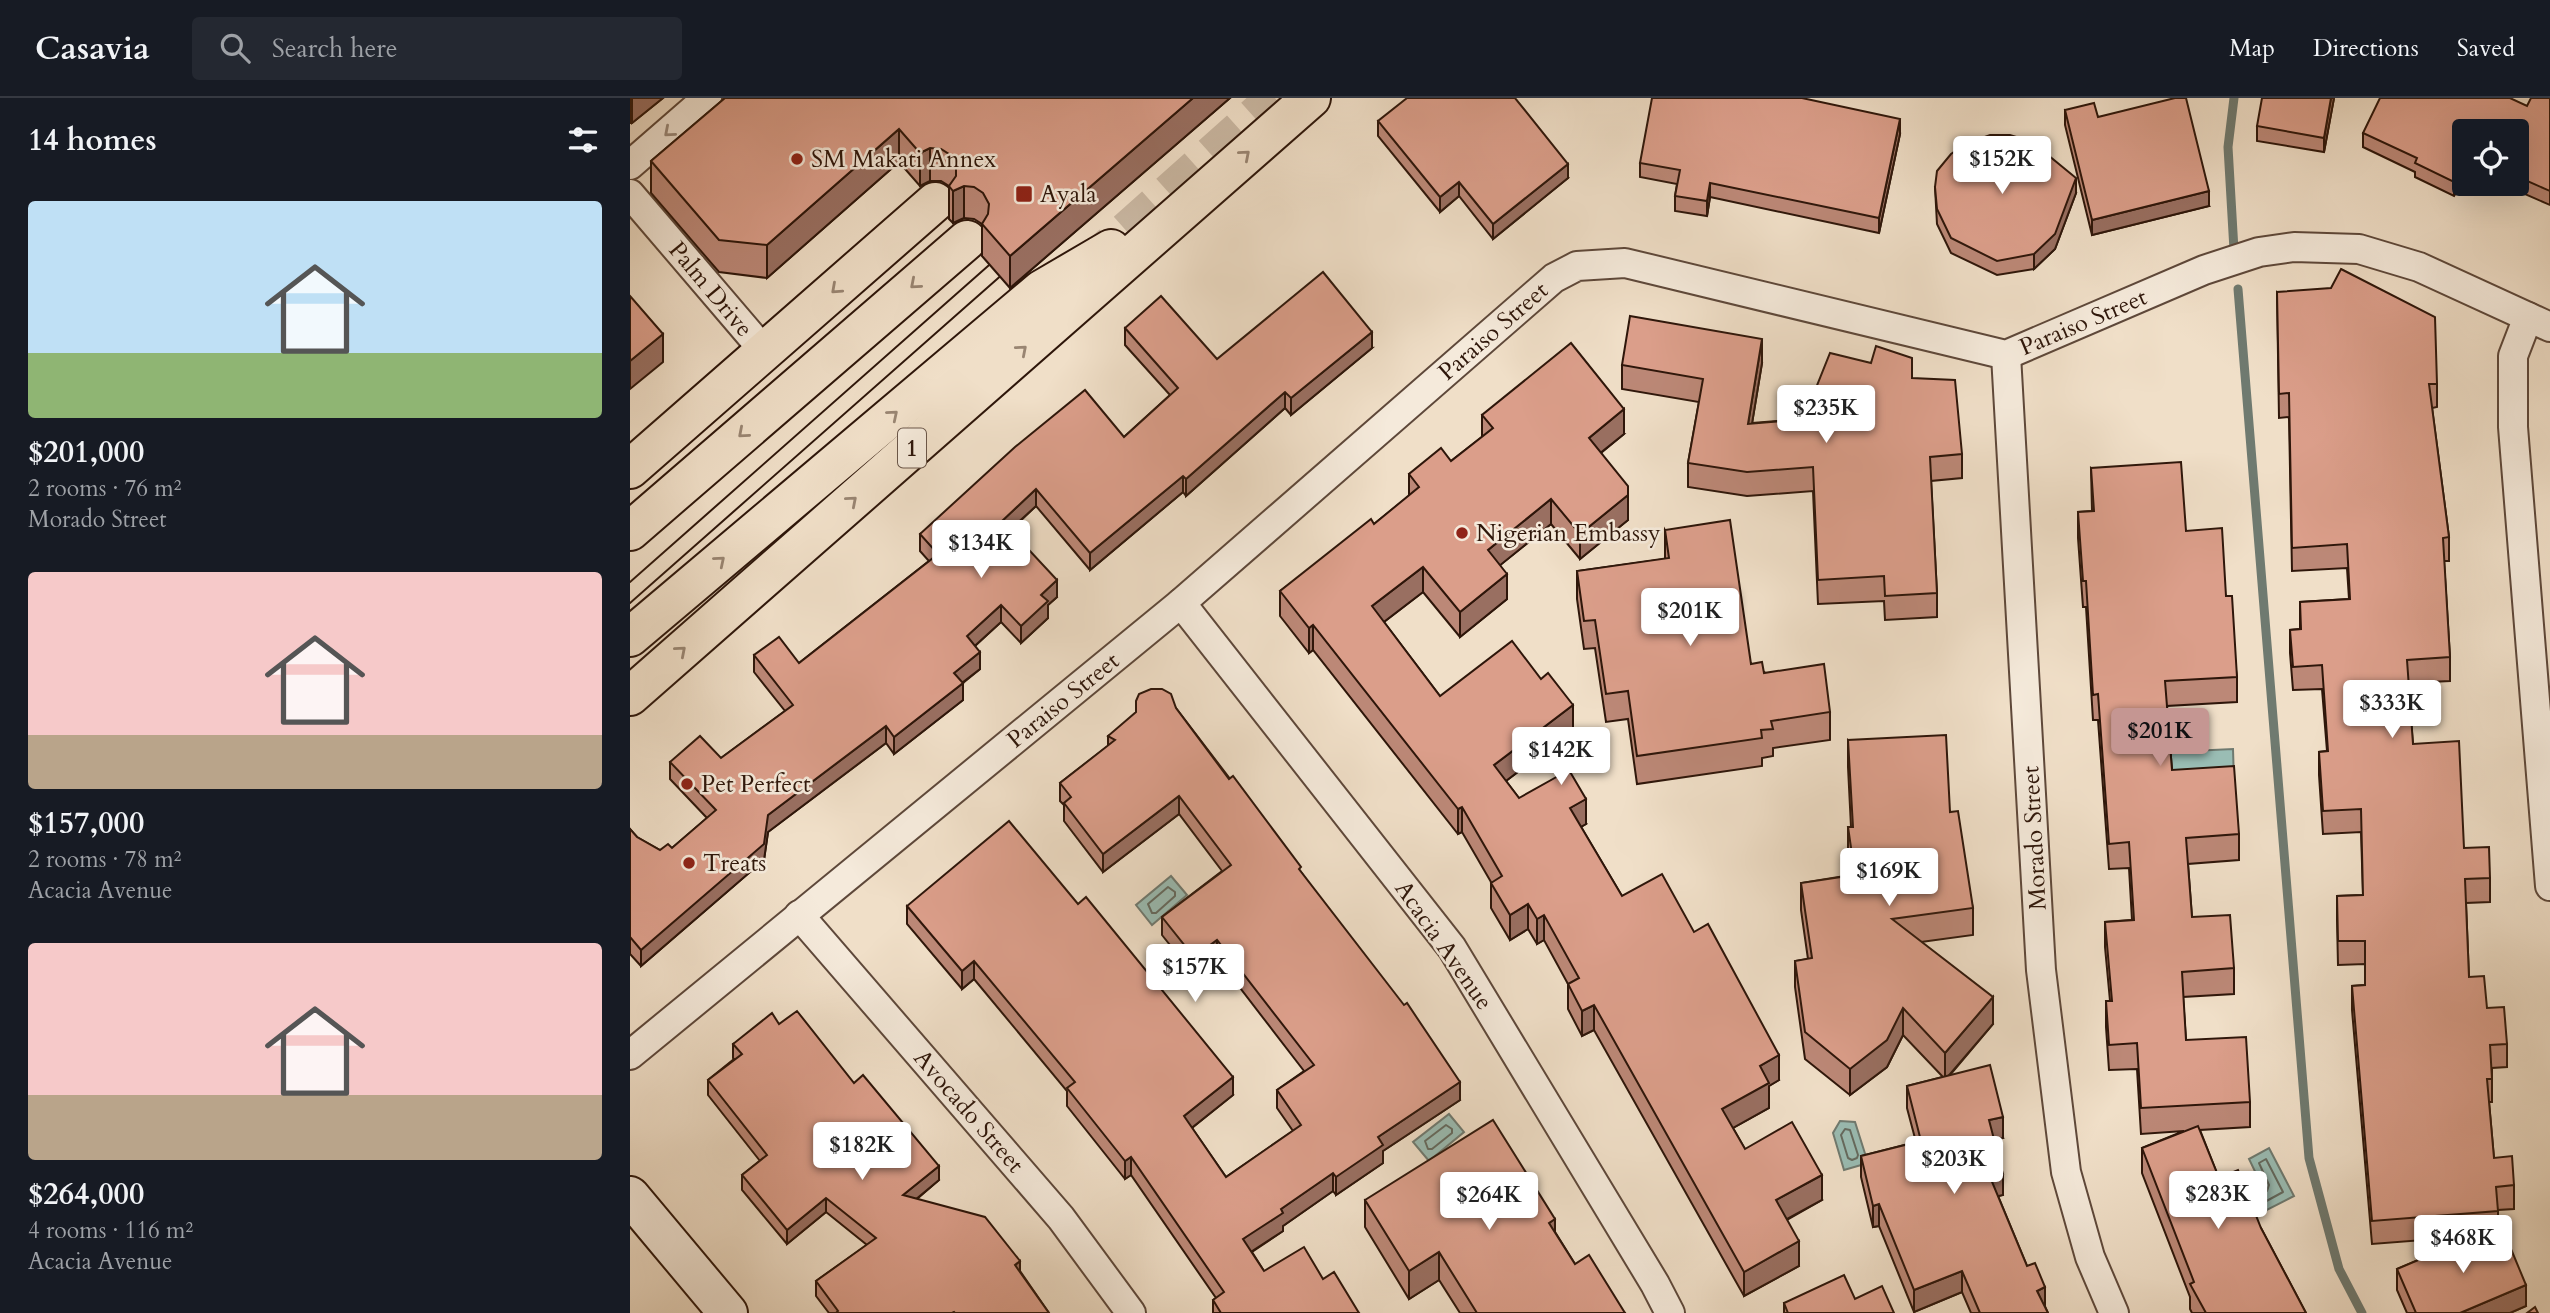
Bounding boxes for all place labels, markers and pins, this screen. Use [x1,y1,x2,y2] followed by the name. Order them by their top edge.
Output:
[1953,136,2051,196] pin: $152K
[811,143,996,176] place label: SM Makati Annex
[789,151,805,167] marker: SM Makati Annex
[1040,178,1097,211] place label: Ayala
[1014,184,1034,204] marker: Ayala
[1777,386,1875,445] pin: $235K
[1476,517,1661,550] place label: Nigerian Embassy
[932,520,1030,580] pin: $134K
[1454,525,1470,541] marker: Nigerian Embassy
[1641,588,1739,648] pin: $201K
[2343,680,2441,740] pin: $333K
[2111,708,2209,768] pin: $201K
[1512,728,1610,787] pin: $142K
[701,768,811,801] place label: Pet Perfect
[679,776,695,792] marker: Pet Perfect
[703,847,766,880] place label: Treats
[1840,848,1938,908] pin: $169K
[681,855,697,871] marker: Treats
[1146,944,1244,1004] pin: $157K
[813,1122,911,1182] pin: $182K
[1905,1136,2003,1196] pin: $203K
[1440,1172,1538,1232] pin: $264K
[2169,1172,2267,1231] pin: $283K
[2414,1216,2512,1275] pin: $468K

